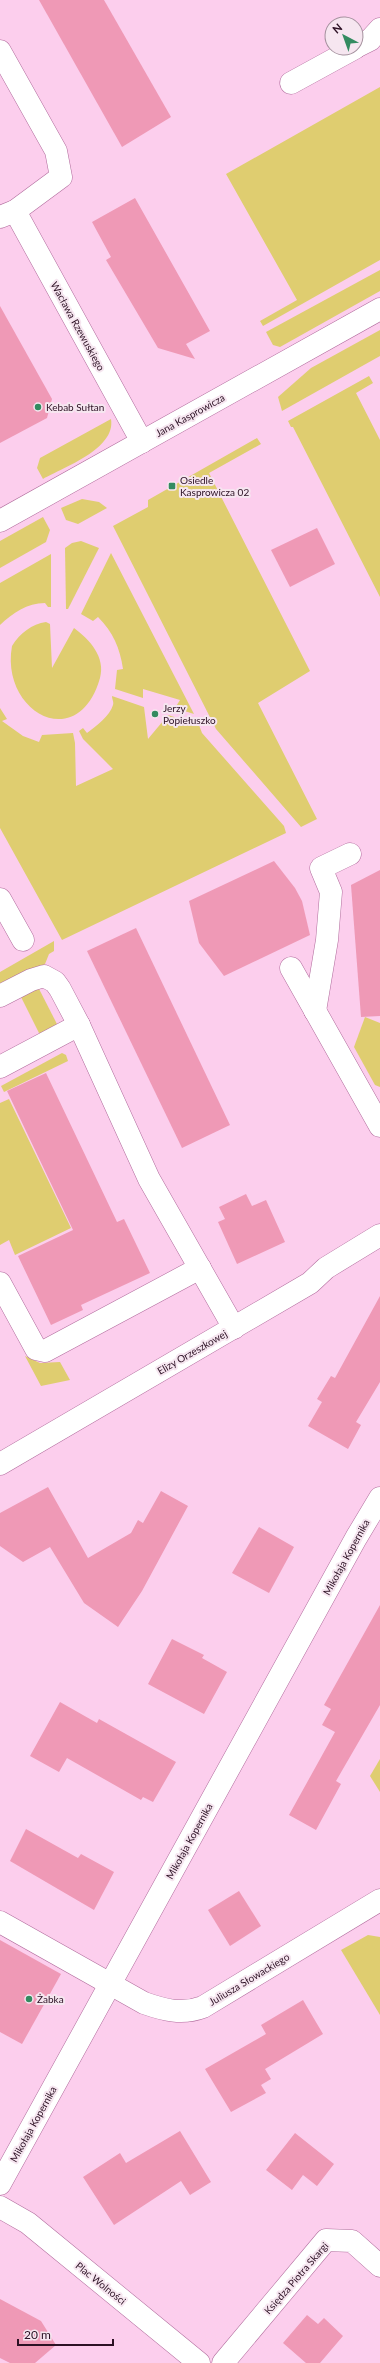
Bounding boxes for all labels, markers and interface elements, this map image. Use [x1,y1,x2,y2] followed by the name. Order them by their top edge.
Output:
[324,16,364,56] north arrow
[330,20,345,36] text: N
[48,279,108,373] street label: Wacława Rzewuskiego
[153,391,227,439] street label: Jana Kasprowicza
[46,401,104,413] place label: Kebab Sułtan
[33,402,43,412] marker: Kebab Sułtan
[180,474,249,498] place label: Osiedle Kasprowicza 02
[167,481,177,491] marker: Osiedle Kasprowicza 02
[163,702,216,726] place label: Jerzy Popiełuszko
[150,709,160,719] marker: Jerzy Popiełuszko
[155,1327,229,1377] street label: Elizy Orzeszkowej
[320,1517,372,1597] street label: Mikołaja Kopernika
[163,1801,215,1881] street label: Mikołaja Kopernika
[207,1950,292,2008] street label: Juliusza Słowackiego
[37,1993,64,2005] place label: Żabka
[24,1994,34,2004] marker: Żabka
[7,2084,59,2164] street label: Mikołaja Kopernika
[261,2240,331,2316] street label: Księdza Piotra Skargi
[73,2259,129,2307] street label: Plac Wolności
[18,2321,113,2347] scale bar
[24,2327,51,2342] text: 20 m

